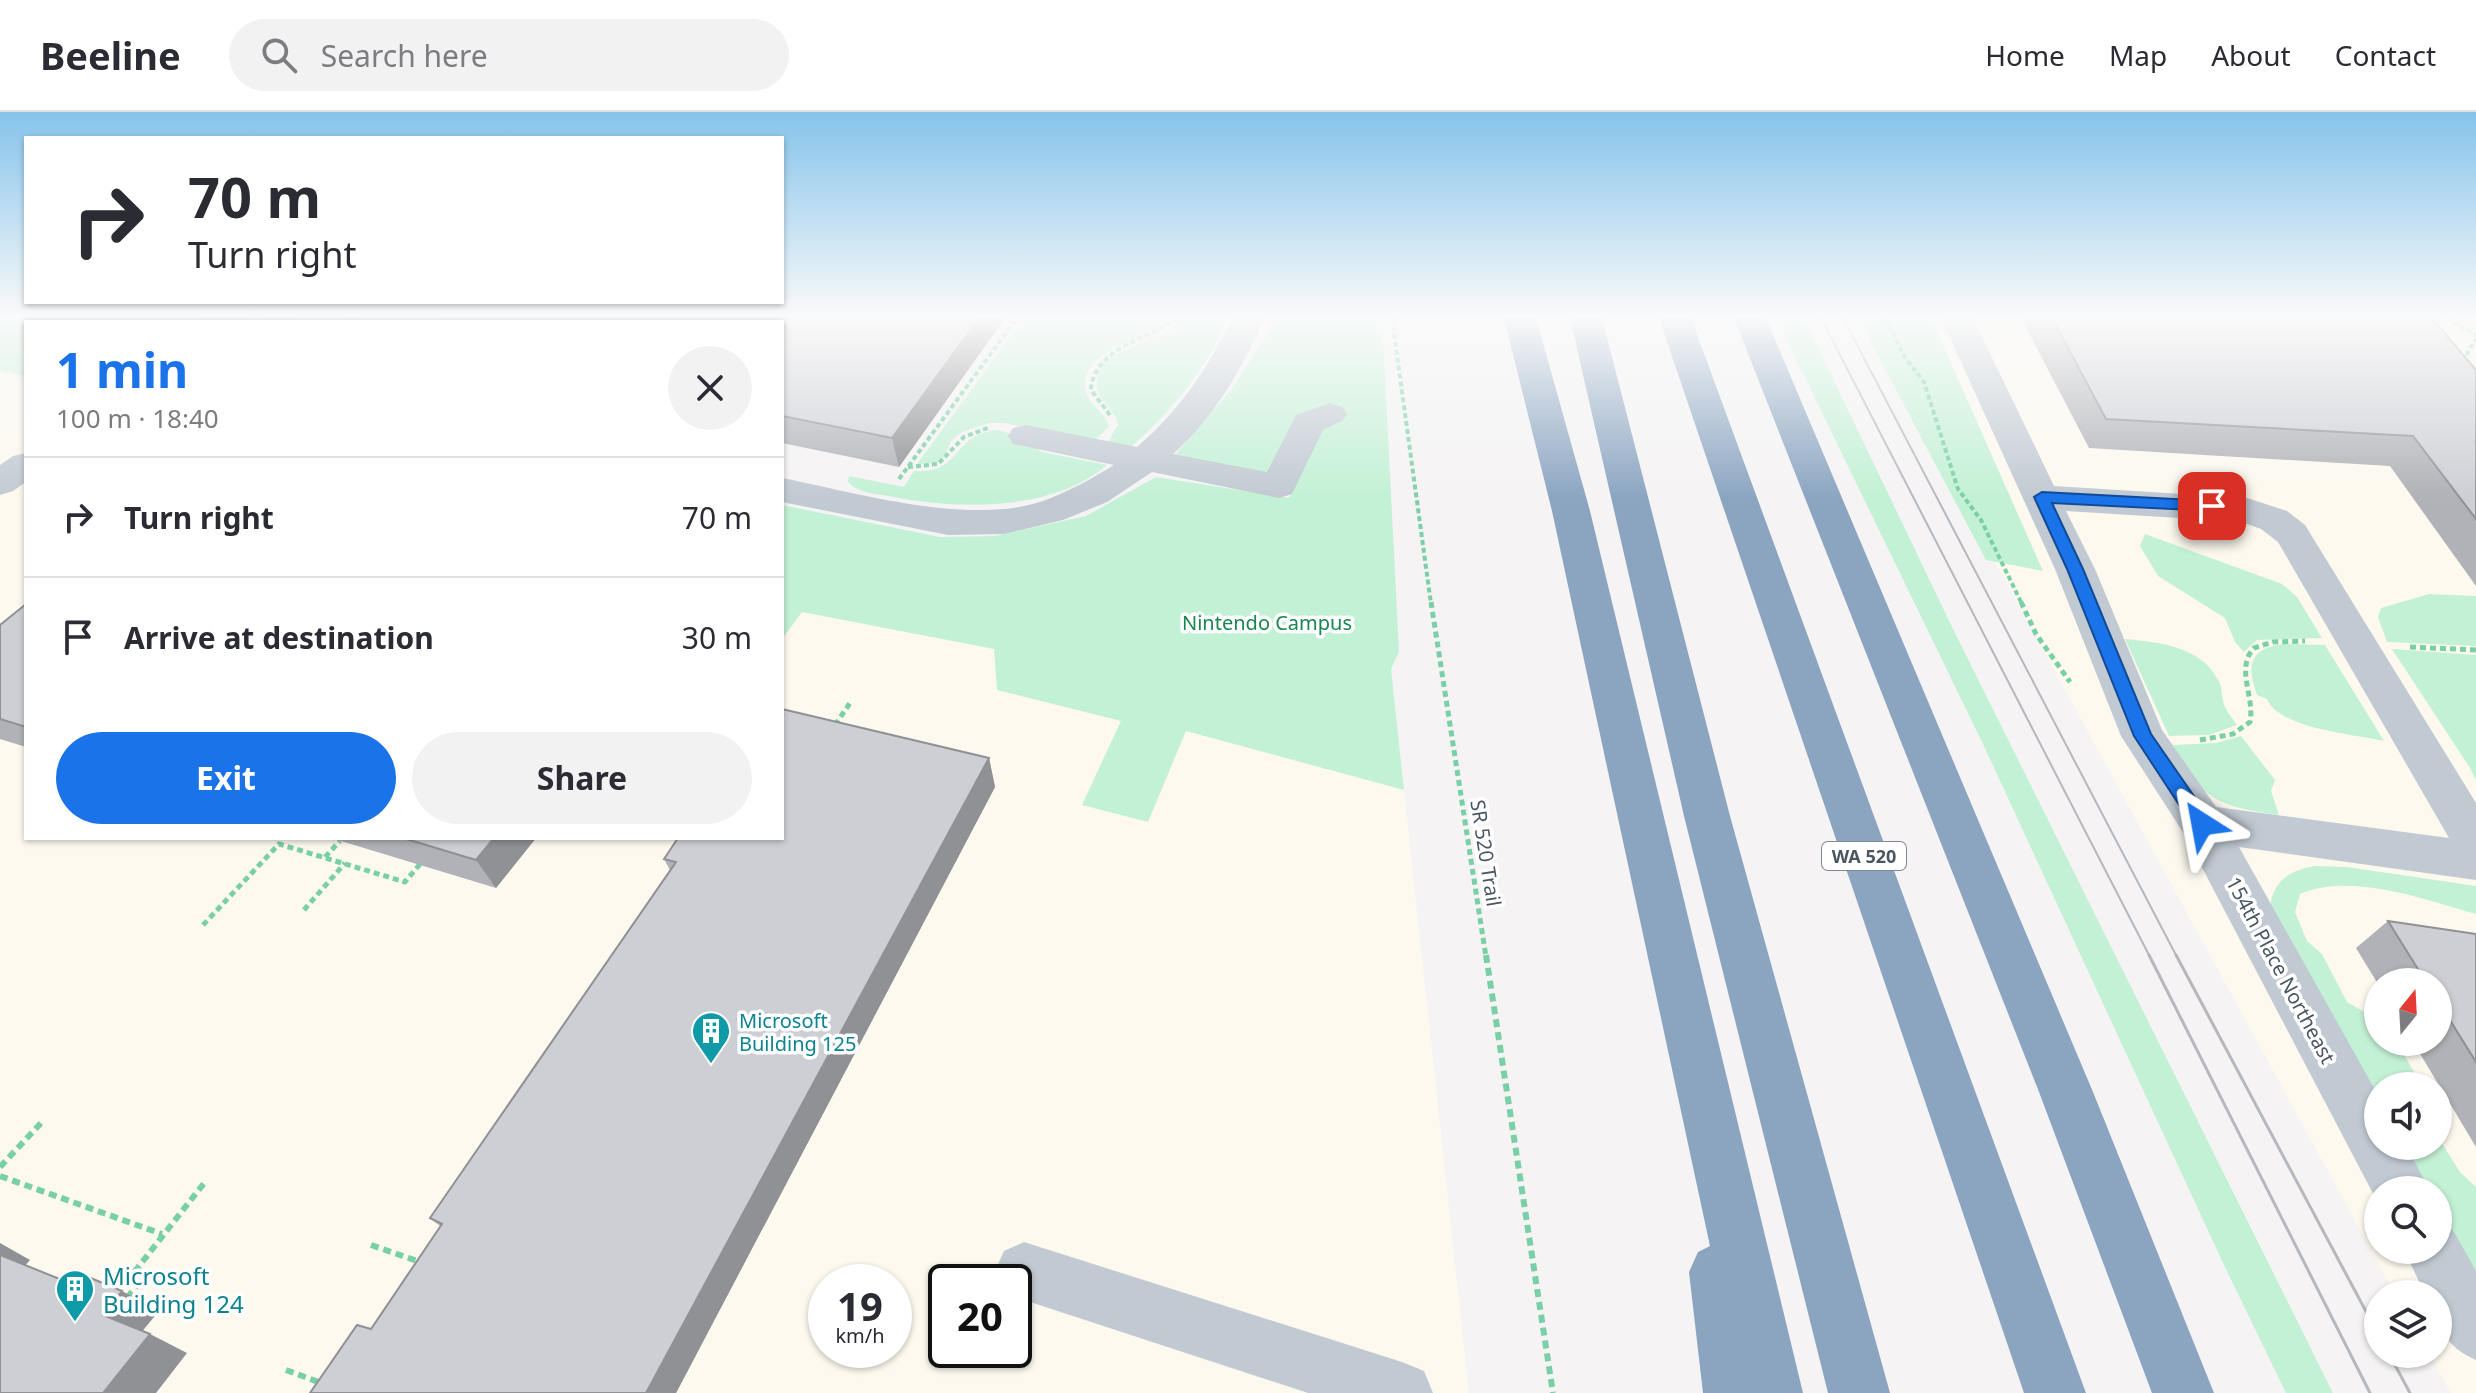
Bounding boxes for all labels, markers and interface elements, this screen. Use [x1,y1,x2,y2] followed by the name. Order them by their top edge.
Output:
[229,19,789,91] search box
[40,29,181,81] text: Beeline
[257,33,301,77] icon: search
[321,35,488,76] text: Search here
[1985,36,2065,74] text: Home
[2109,36,2167,74] text: Map
[2211,36,2291,74] text: About
[2335,36,2436,74] text: Contact
[188,158,321,234] text: 70 m
[56,168,160,272] icon: right
[188,230,356,279] text: Turn right
[56,337,188,402] text: 1 min
[668,346,752,430] button: close
[56,400,219,436] text: 100 m · 18:40
[2178,472,2246,540] pin
[2190,484,2234,528] icon: arrive
[56,495,100,539] icon: right
[124,497,274,538] text: Turn right
[682,497,752,538] text: 70 m
[1182,609,1352,636] park label: Nintendo Campus
[56,615,100,659] icon: arrive
[124,617,434,658] text: Arrive at destination
[682,617,752,658] text: 30 m
[56,732,396,824] button: Exit
[412,732,752,824] button: Share
[2160,782,2244,866] position arrow
[1464,798,1508,908] street label: SR 520 Trail
[1822,842,1906,870] road number: WA 520
[2220,872,2342,1068] street label: 154th Place Northeast
[2364,968,2452,1056] north arrow
[2364,968,2452,1368] map controls
[739,1007,856,1057] place label: Microsoft Building 125
[690,1010,732,1065] building icon: Microsoft Building 125
[2364,1072,2452,1160] button: sound
[2364,1176,2452,1264] button: search
[103,1259,244,1320] place label: Microsoft Building 124
[928,1264,1032,1368] speed limit sign: 20
[54,1268,96,1323] building icon: Microsoft Building 124
[837,1278,883,1333] text: 19
[2364,1280,2452,1368] button: layers
[835,1322,885,1349] text: km/h

